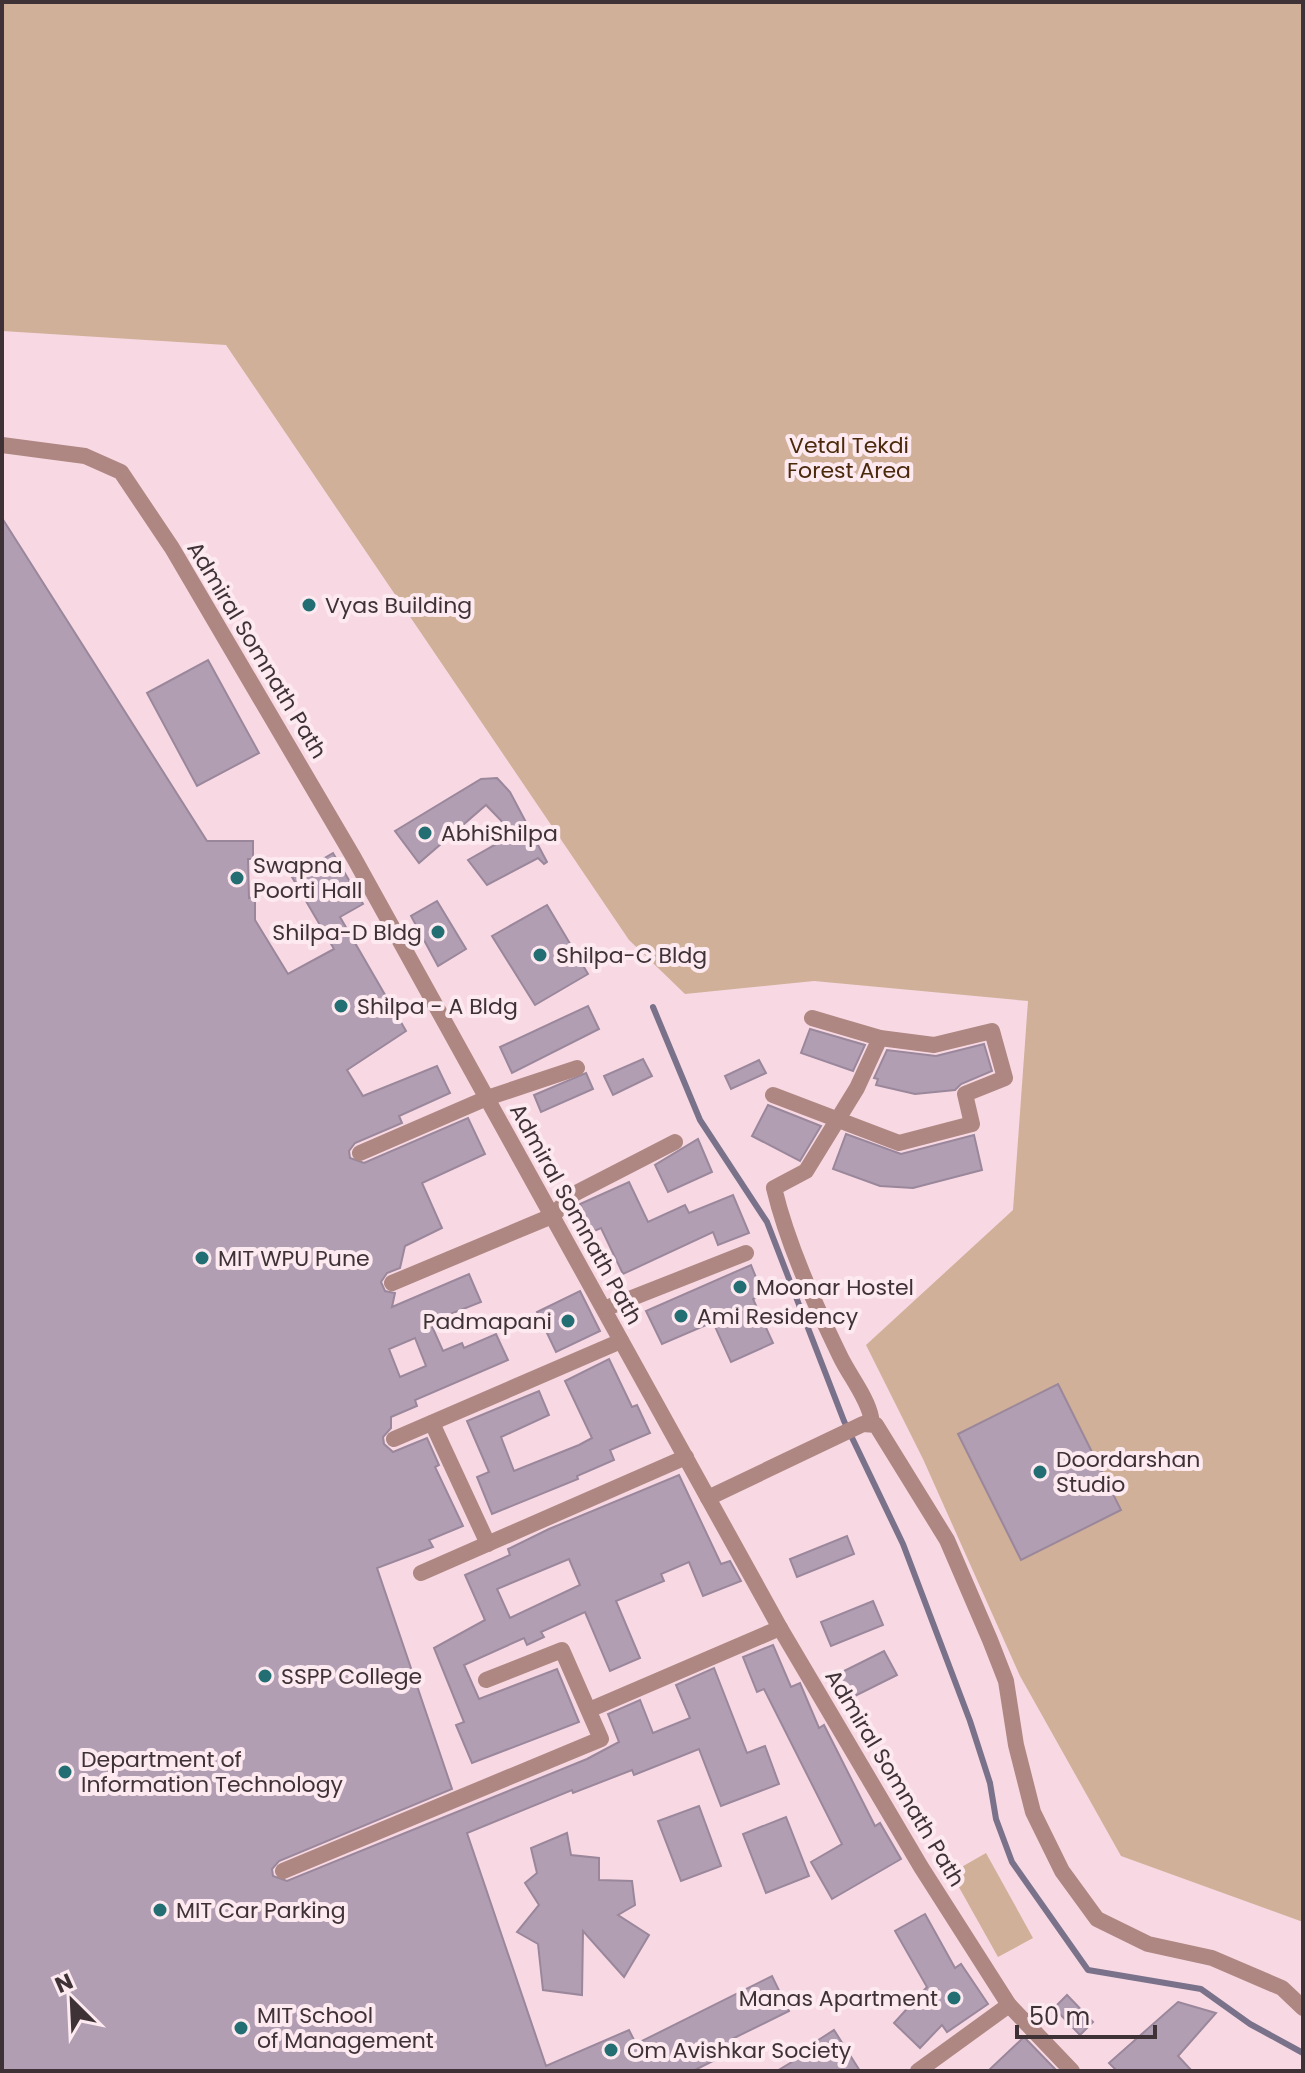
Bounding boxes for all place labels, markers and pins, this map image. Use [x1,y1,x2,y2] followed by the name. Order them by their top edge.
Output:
[325,590,472,621] place label: Vyas Building
[300,596,318,614] marker: Vyas Building
[441,818,558,849] place label: AbhiShilpa
[416,824,434,842] marker: AbhiShilpa
[253,850,362,906] place label: Swapna Poorti Hall
[228,869,246,887] marker: Swapna Poorti Hall
[272,917,422,948] place label: Shilpa-D Bldg
[429,923,447,941] marker: Shilpa-D Bldg
[556,940,707,971] place label: Shilpa-C Bldg
[531,946,549,964] marker: Shilpa-C Bldg
[357,991,518,1022] place label: Shilpa - A Bldg
[332,997,350,1015] marker: Shilpa - A Bldg
[218,1243,370,1274] place label: MIT WPU Pune
[193,1249,211,1267] marker: MIT WPU Pune
[756,1272,914,1303] place label: Moonar Hostel
[731,1278,749,1296] marker: Moonar Hostel
[697,1301,859,1332] place label: Ami Residency
[423,1306,552,1337] place label: Padmapani
[672,1307,690,1325] marker: Ami Residency
[559,1312,577,1330] marker: Padmapani
[1056,1444,1200,1500] place label: Doordarshan Studio
[1031,1463,1049,1481] marker: Doordarshan Studio
[281,1661,422,1692] place label: SSPP College
[256,1667,274,1685] marker: SSPP College
[81,1744,344,1800] place label: Department of Information Technology
[56,1763,74,1781] marker: Department of Information Technology
[176,1895,346,1926] place label: MIT Car Parking
[151,1901,169,1919] marker: MIT Car Parking
[739,1983,938,2014] place label: Manas Apartment
[945,1989,963,2007] marker: Manas Apartment
[257,2000,434,2056] place label: MIT School of Management
[232,2019,250,2037] marker: MIT School of Management
[627,2035,852,2066] place label: Om Avishkar Society
[602,2041,620,2059] marker: Om Avishkar Society

